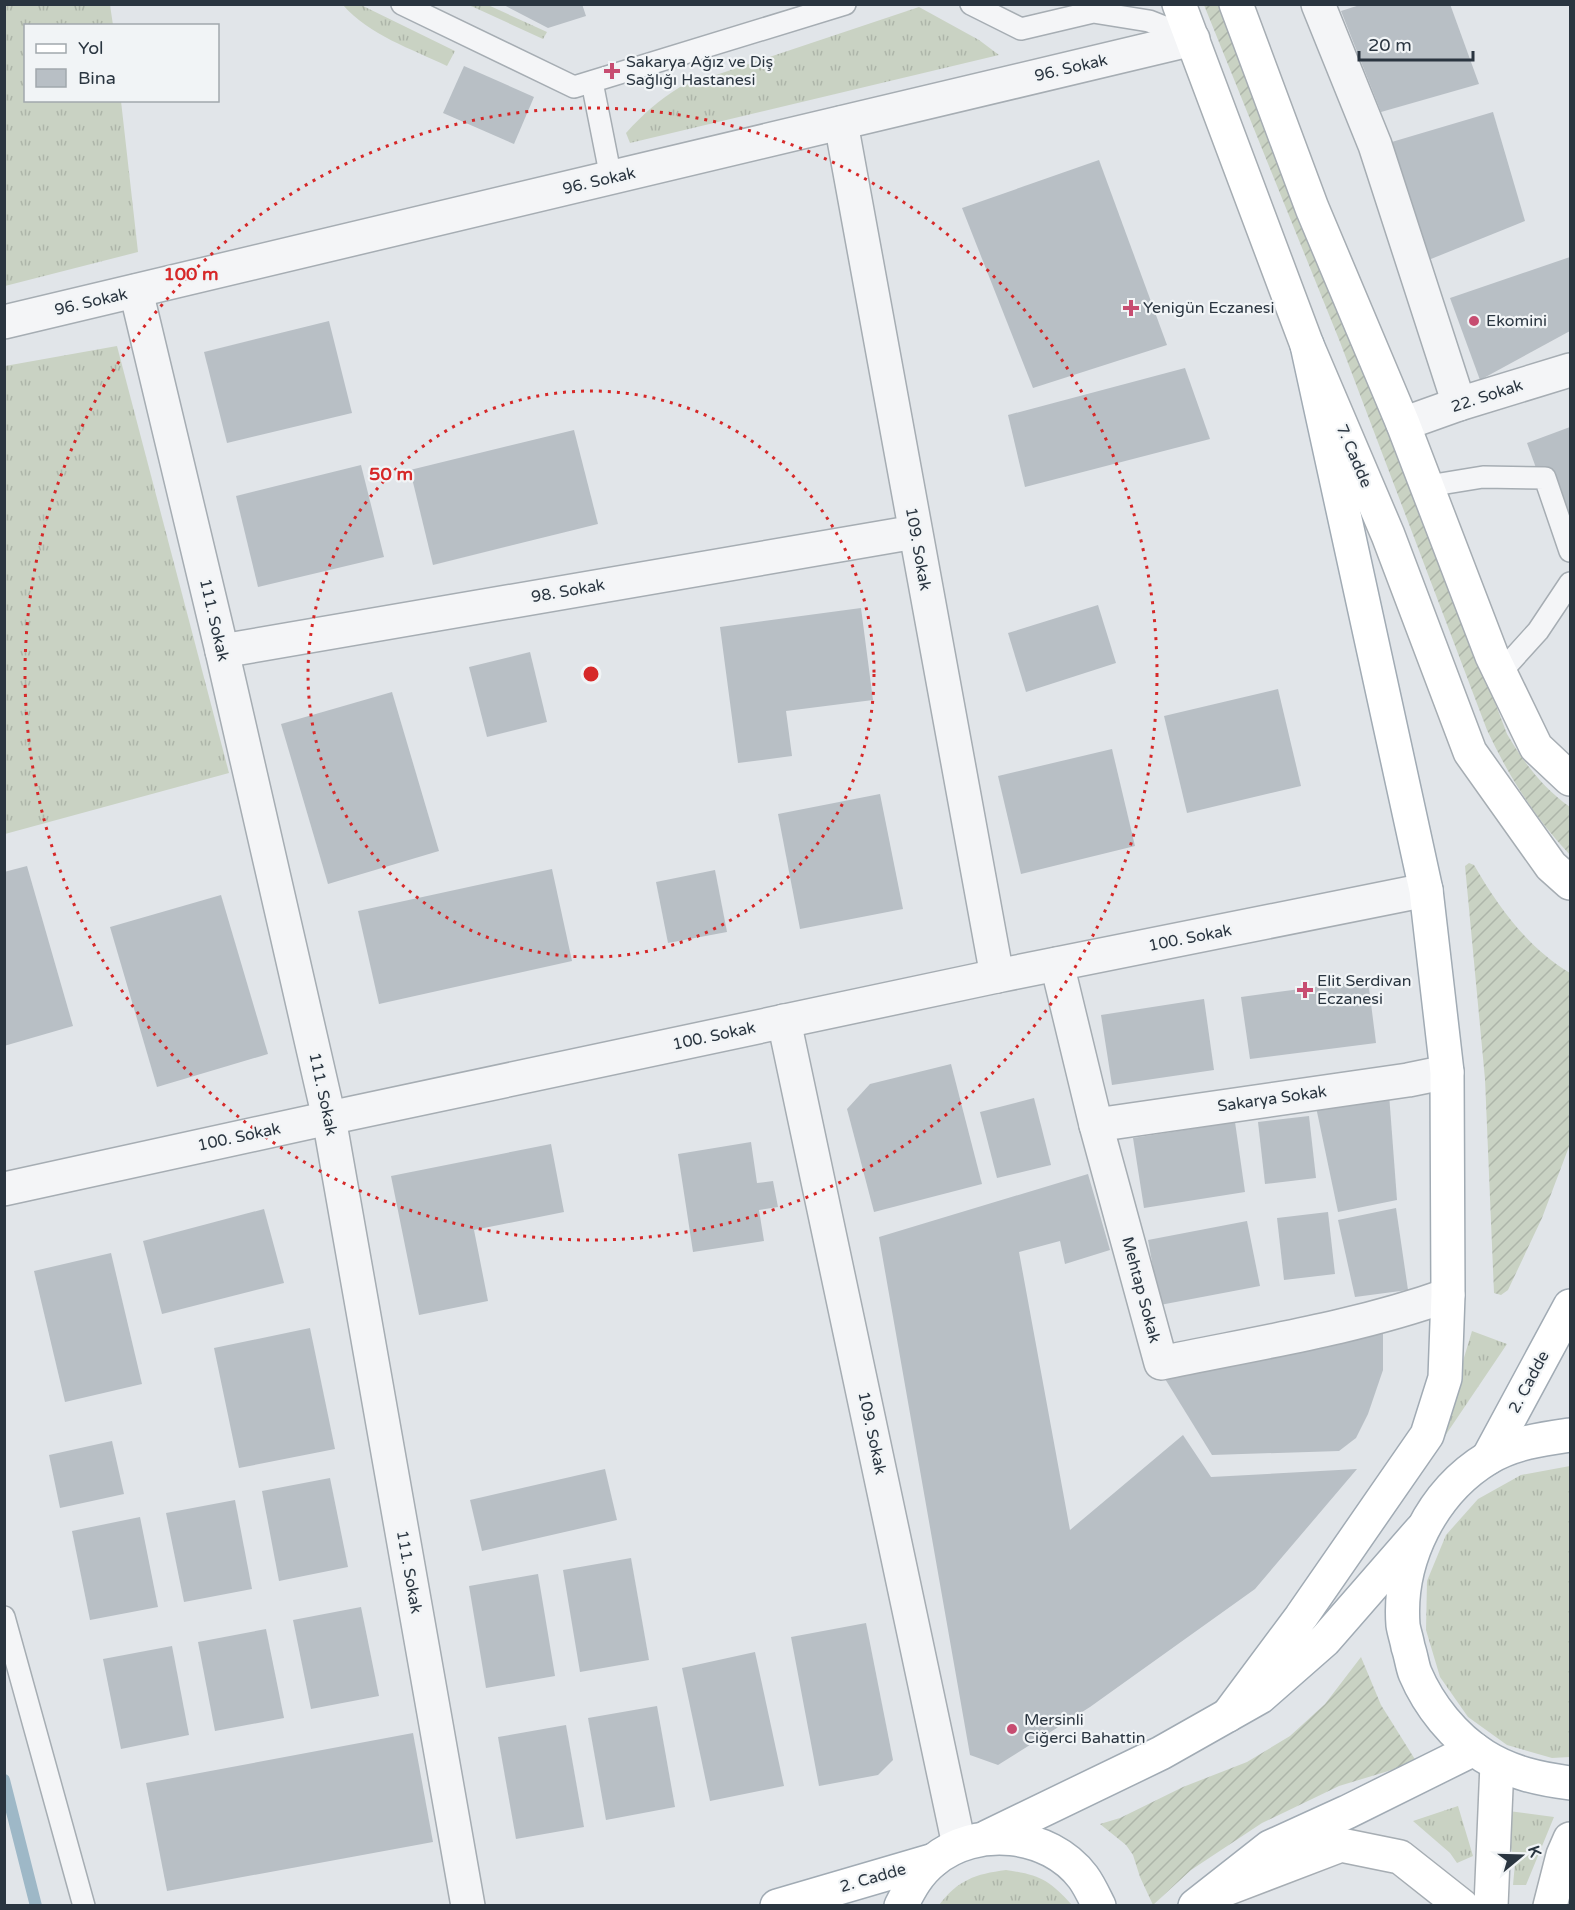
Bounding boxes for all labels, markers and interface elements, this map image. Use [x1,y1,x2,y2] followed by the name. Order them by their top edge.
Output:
[24,24,219,102] legend
[1359,24,1473,62] scale bar
[1368,34,1412,56] text: 20 m
[78,37,104,59] text: Yol
[1033,50,1110,86] street label: 96. Sokak
[626,52,773,90] place label: Sakarya Ağız ve Diş Sağlığı Hastanesi
[603,62,621,80] marker: Sakarya Ağız ve Diş Sağlığı Hastanesi
[78,67,116,89] text: Bina
[561,163,638,199] street label: 96. Sokak
[163,263,219,285] text: 100 m
[53,284,130,320] street label: 96. Sokak
[1143,298,1275,318] place label: Yenigün Eczanesi
[1124,301,1138,315] marker: Yenigün Eczanesi
[1486,311,1547,331] place label: Ekomini
[1467,314,1481,328] marker: Ekomini
[1449,375,1526,417] street label: 22. Sokak
[1332,421,1376,491] street label: 7. Cadde
[369,463,413,485] text: 50 m
[901,506,935,593] street label: 109. Sokak
[530,575,607,607] street label: 98. Sokak
[195,577,233,664] street label: 111. Sokak
[581,664,601,684] centre of rings
[1147,920,1234,956] street label: 100. Sokak
[1317,971,1411,1009] place label: Elit Serdivan Eczanesi
[1298,983,1312,997] marker: Elit Serdivan Eczanesi
[671,1017,758,1055] street label: 100. Sokak
[304,1051,342,1138] street label: 111. Sokak
[1216,1081,1328,1117] street label: Sakarya Sokak
[196,1118,283,1156] street label: 100. Sokak
[1117,1235,1165,1346] street label: Mehtap Sokak
[1504,1347,1554,1417] street label: 2. Cadde
[853,1390,891,1477] street label: 109. Sokak
[392,1529,426,1616] street label: 111. Sokak
[1024,1710,1145,1748] place label: Mersinli Ciğerci Bahattin
[1005,1722,1019,1736] marker: Mersinli Ciğerci Bahattin
[1491,1826,1551,1886] north arrow
[1523,1843,1546,1860] text: K
[838,1859,908,1897] street label: 2. Cadde

